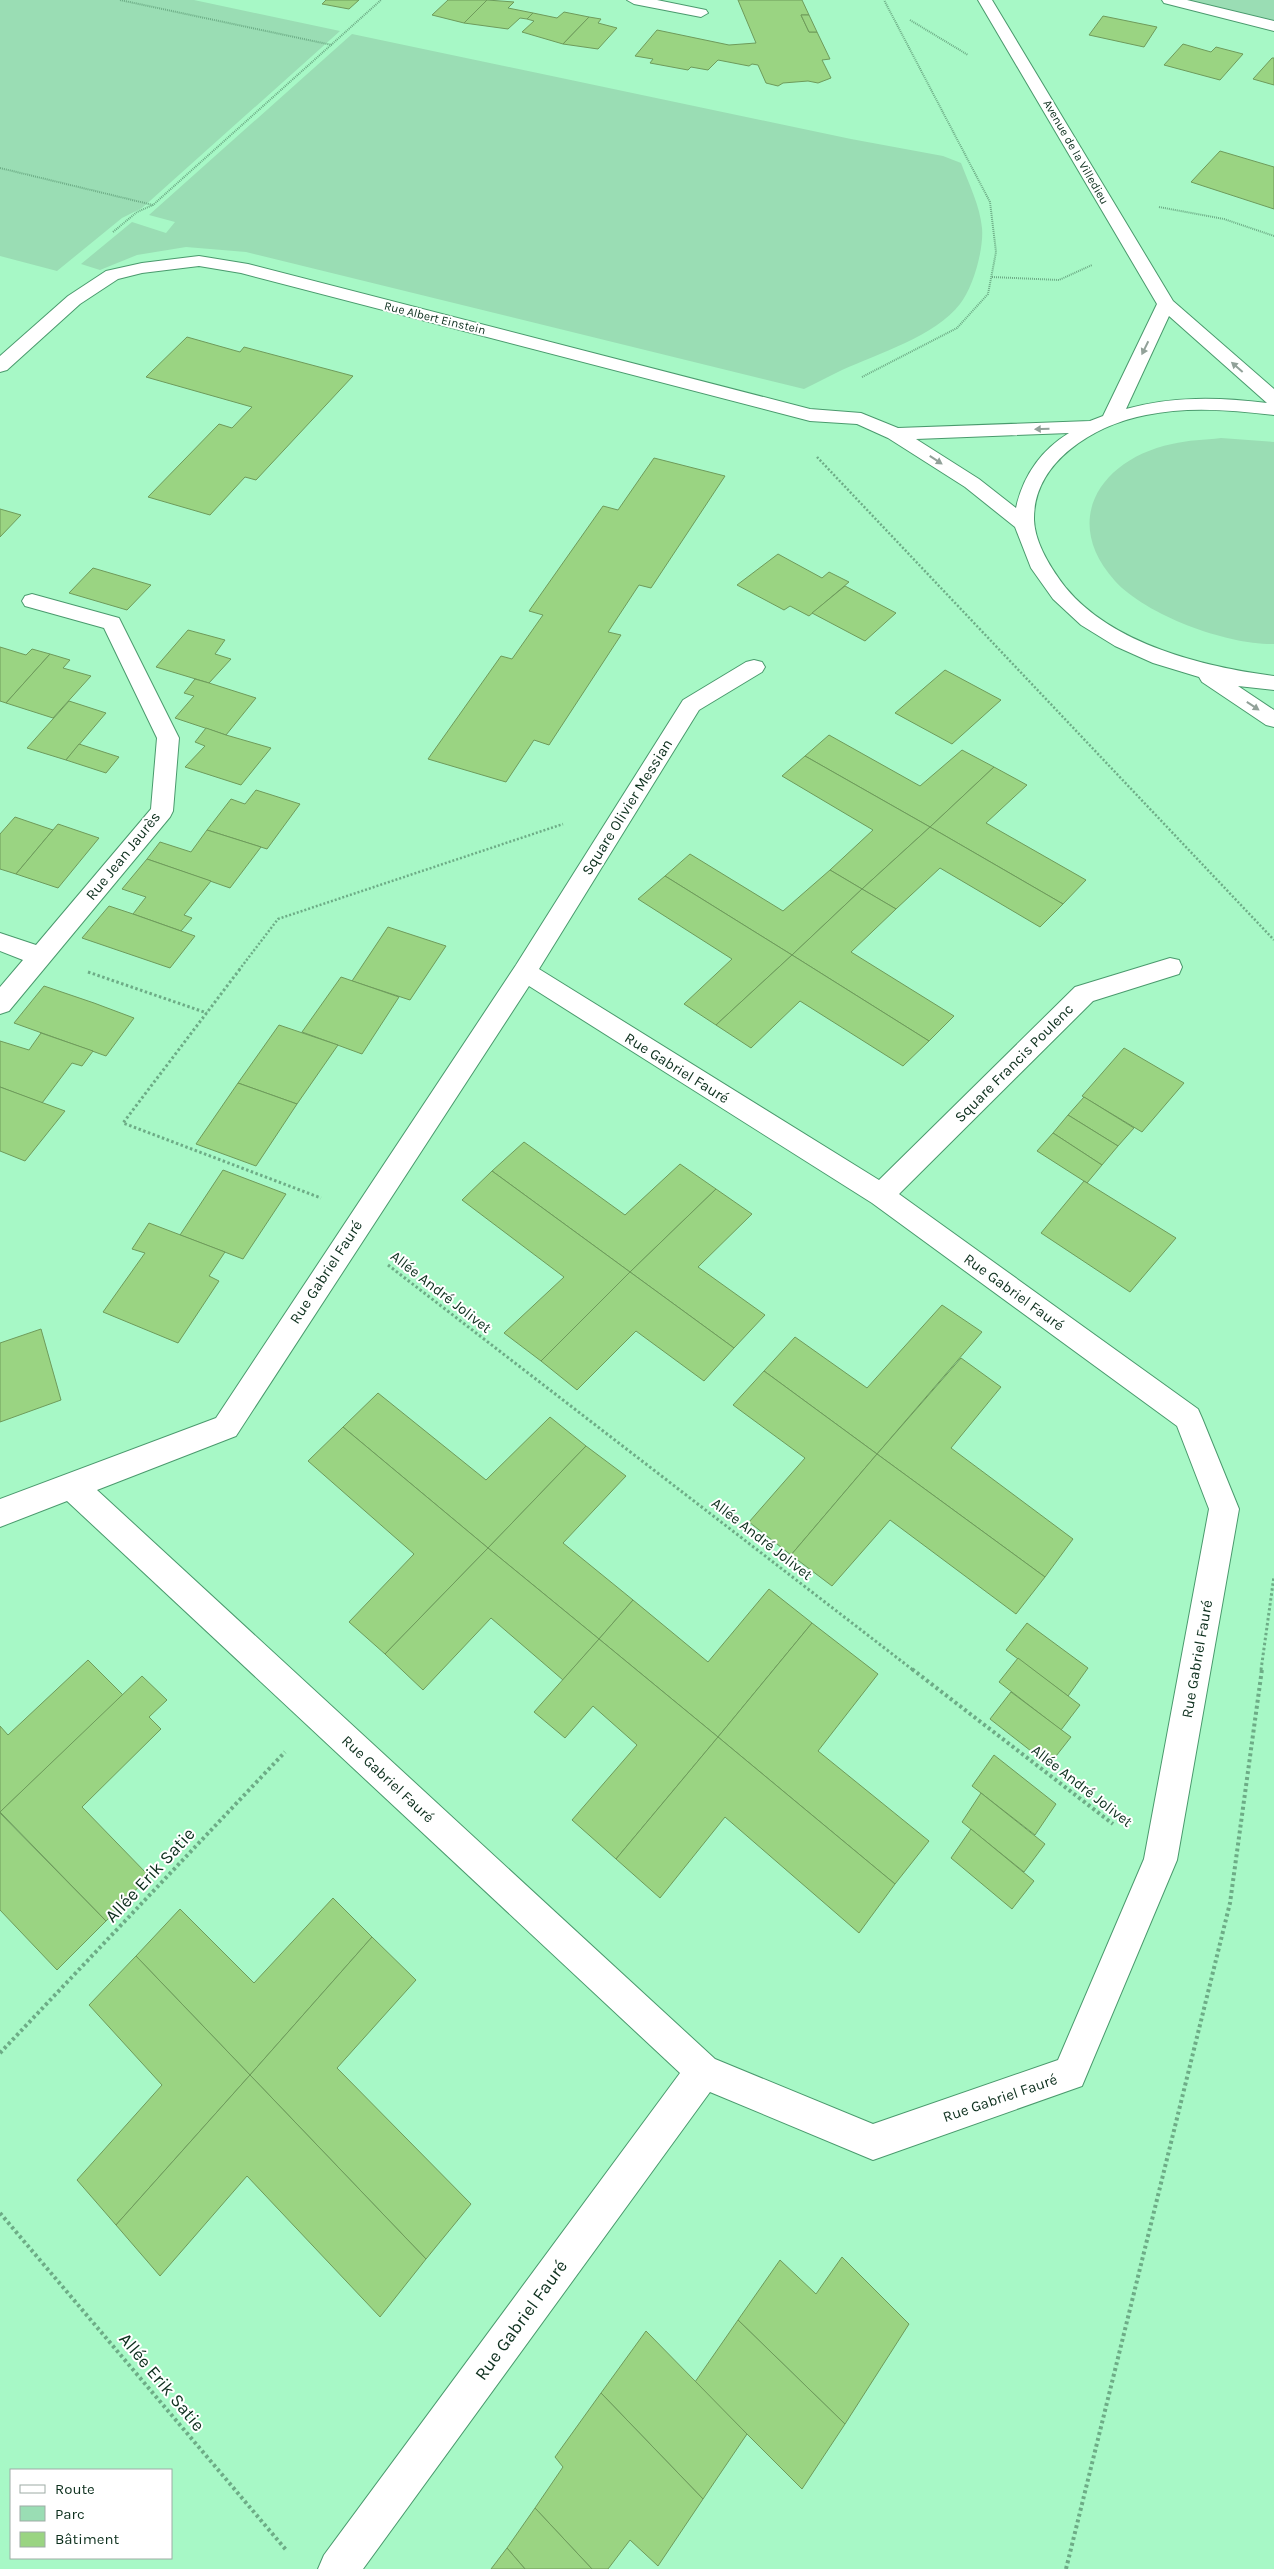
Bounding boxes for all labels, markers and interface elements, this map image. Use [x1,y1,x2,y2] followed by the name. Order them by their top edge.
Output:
[1040,97,1112,207] street label: Avenue de la Villedieu
[383,299,487,337] street label: Rue Albert Einstein
[1141,341,1149,356] one-way arrow
[1232,361,1244,373] one-way arrow
[1034,425,1050,433] one-way arrow
[929,455,943,465] one-way arrow
[1246,701,1260,711] one-way arrow
[578,736,676,878] street label: Square Olivier Messian
[82,808,164,904] street label: Rue Jean Jaurès
[951,1000,1077,1126] street label: Square Francis Poulenc
[621,1029,733,1107] street label: Rue Gabriel Fauré
[286,1217,366,1327] street label: Rue Gabriel Fauré
[387,1247,495,1337] street label: Allée André Jolivet
[960,1250,1068,1334] street label: Rue Gabriel Fauré
[708,1494,816,1584] street label: Allée André Jolivet
[1178,1599,1216,1719] street label: Rue Gabriel Fauré
[338,1732,438,1826] street label: Rue Gabriel Fauré
[1028,1741,1136,1831] street label: Allée André Jolivet
[100,1823,200,1927] street label: Allée Erik Satie
[940,2070,1060,2126] street label: Rue Gabriel Fauré
[470,2255,572,2385] street label: Rue Gabriel Fauré
[114,2328,210,2436] street label: Allée Erik Satie
[10,2469,172,2559] legend
[55,2480,95,2498] text: Route
[55,2505,85,2523] text: Parc
[55,2530,119,2548] text: Bâtiment

